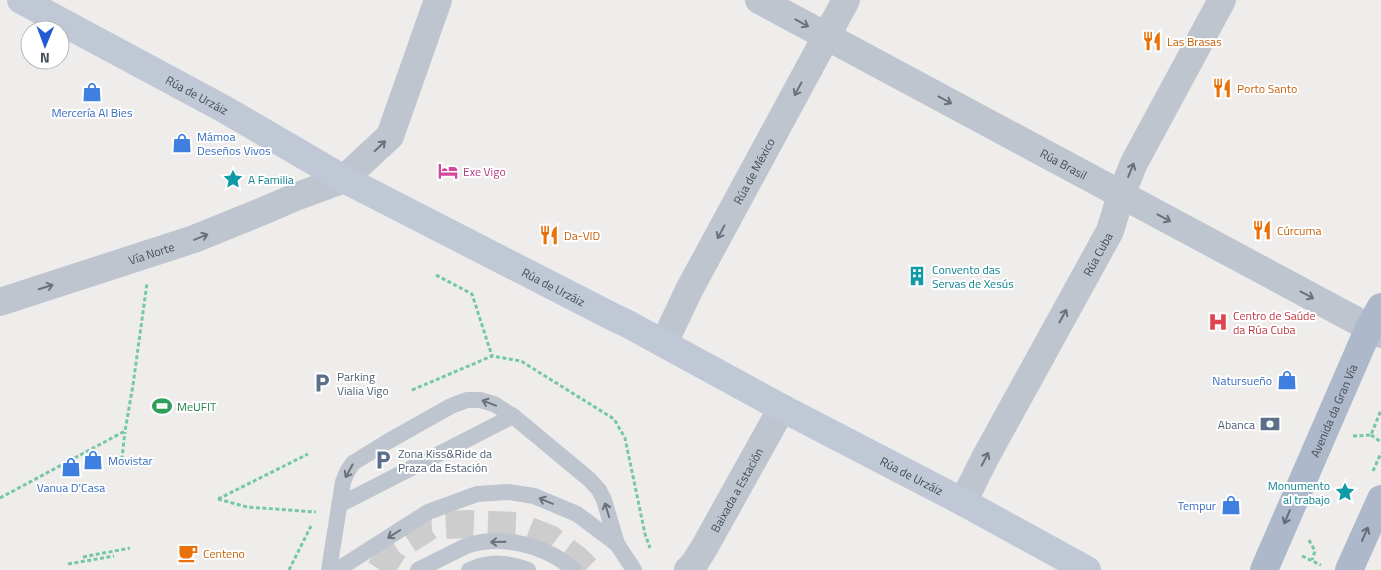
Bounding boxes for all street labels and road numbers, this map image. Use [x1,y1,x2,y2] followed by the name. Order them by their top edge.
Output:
[162,70,232,119] street label: Rúa de Urzáiz
[728,134,779,208] street label: Rúa de México
[1037,143,1091,184] street label: Rúa Brasil
[1078,229,1117,279] street label: Rúa Cuba
[126,237,177,269] street label: Vía Norte
[519,262,589,311] street label: Rúa de Urzáiz
[1305,361,1362,460] street label: Avenida da Gran Vía
[705,444,768,536] street label: Baixada a Estación
[877,451,947,500] street label: Rúa de Urzáiz

